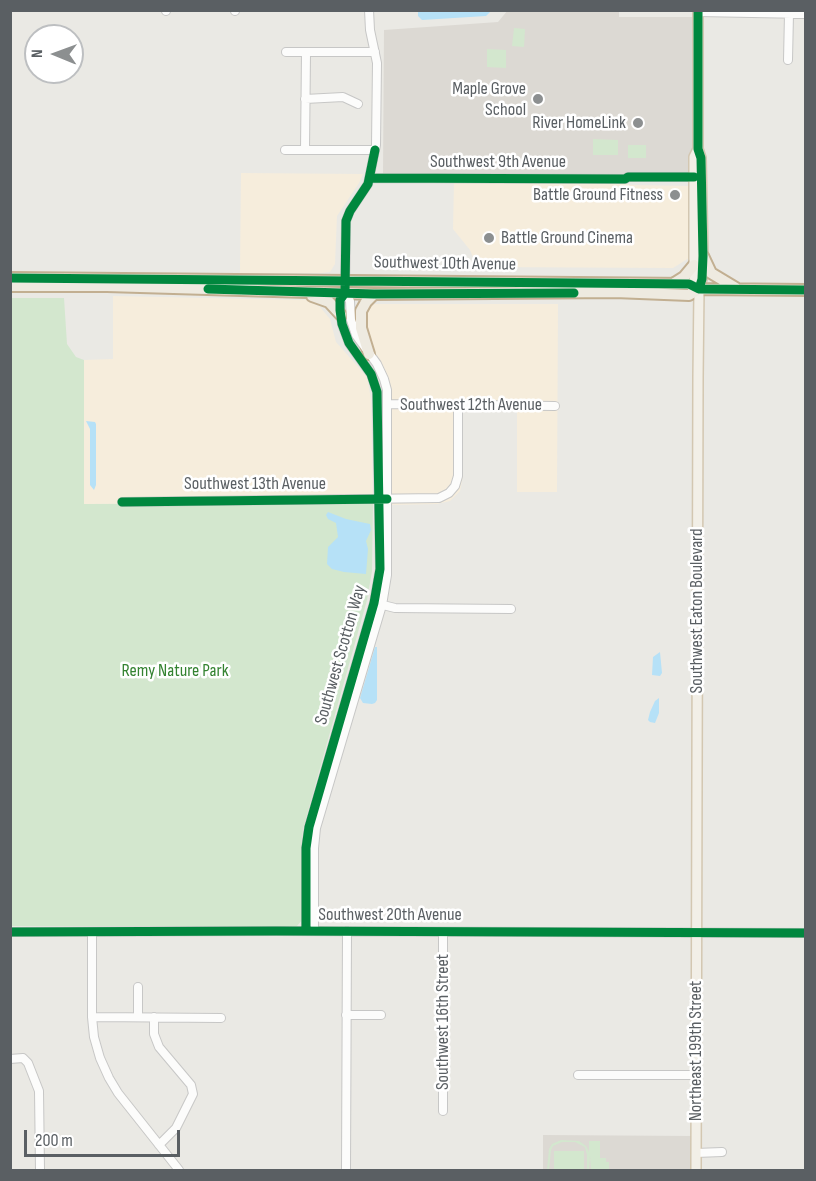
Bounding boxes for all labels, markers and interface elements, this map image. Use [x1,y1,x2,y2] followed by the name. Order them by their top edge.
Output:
[24,24,84,84] north arrow
[28,49,47,58] text: N
[452,78,526,121] place label: Maple Grove School
[531,92,545,106] marker: Maple Grove School
[532,112,626,134] place label: River HomeLink
[631,116,645,130] marker: River HomeLink
[430,151,566,173] street label: Southwest 9th Avenue
[533,184,663,206] place label: Battle Ground Fitness
[668,188,682,202] marker: Battle Ground Fitness
[501,227,633,249] place label: Battle Ground Cinema
[482,231,496,245] marker: Battle Ground Cinema
[374,252,516,276] street label: Southwest 10th Avenue
[400,394,542,416] street label: Southwest 12th Avenue
[184,473,326,495] street label: Southwest 13th Avenue
[686,529,708,693] street label: Southwest Eaton Boulevard
[311,583,371,727] street label: Southwest Scotton Way
[121,660,229,682] park label: Remy Nature Park
[318,904,462,926] street label: Southwest 20th Avenue
[432,954,454,1090] street label: Southwest 16th Street
[685,981,707,1121] street label: Northeast 199th Street
[27,1118,183,1156] scale bar
[35,1130,73,1151] text: 200 m

